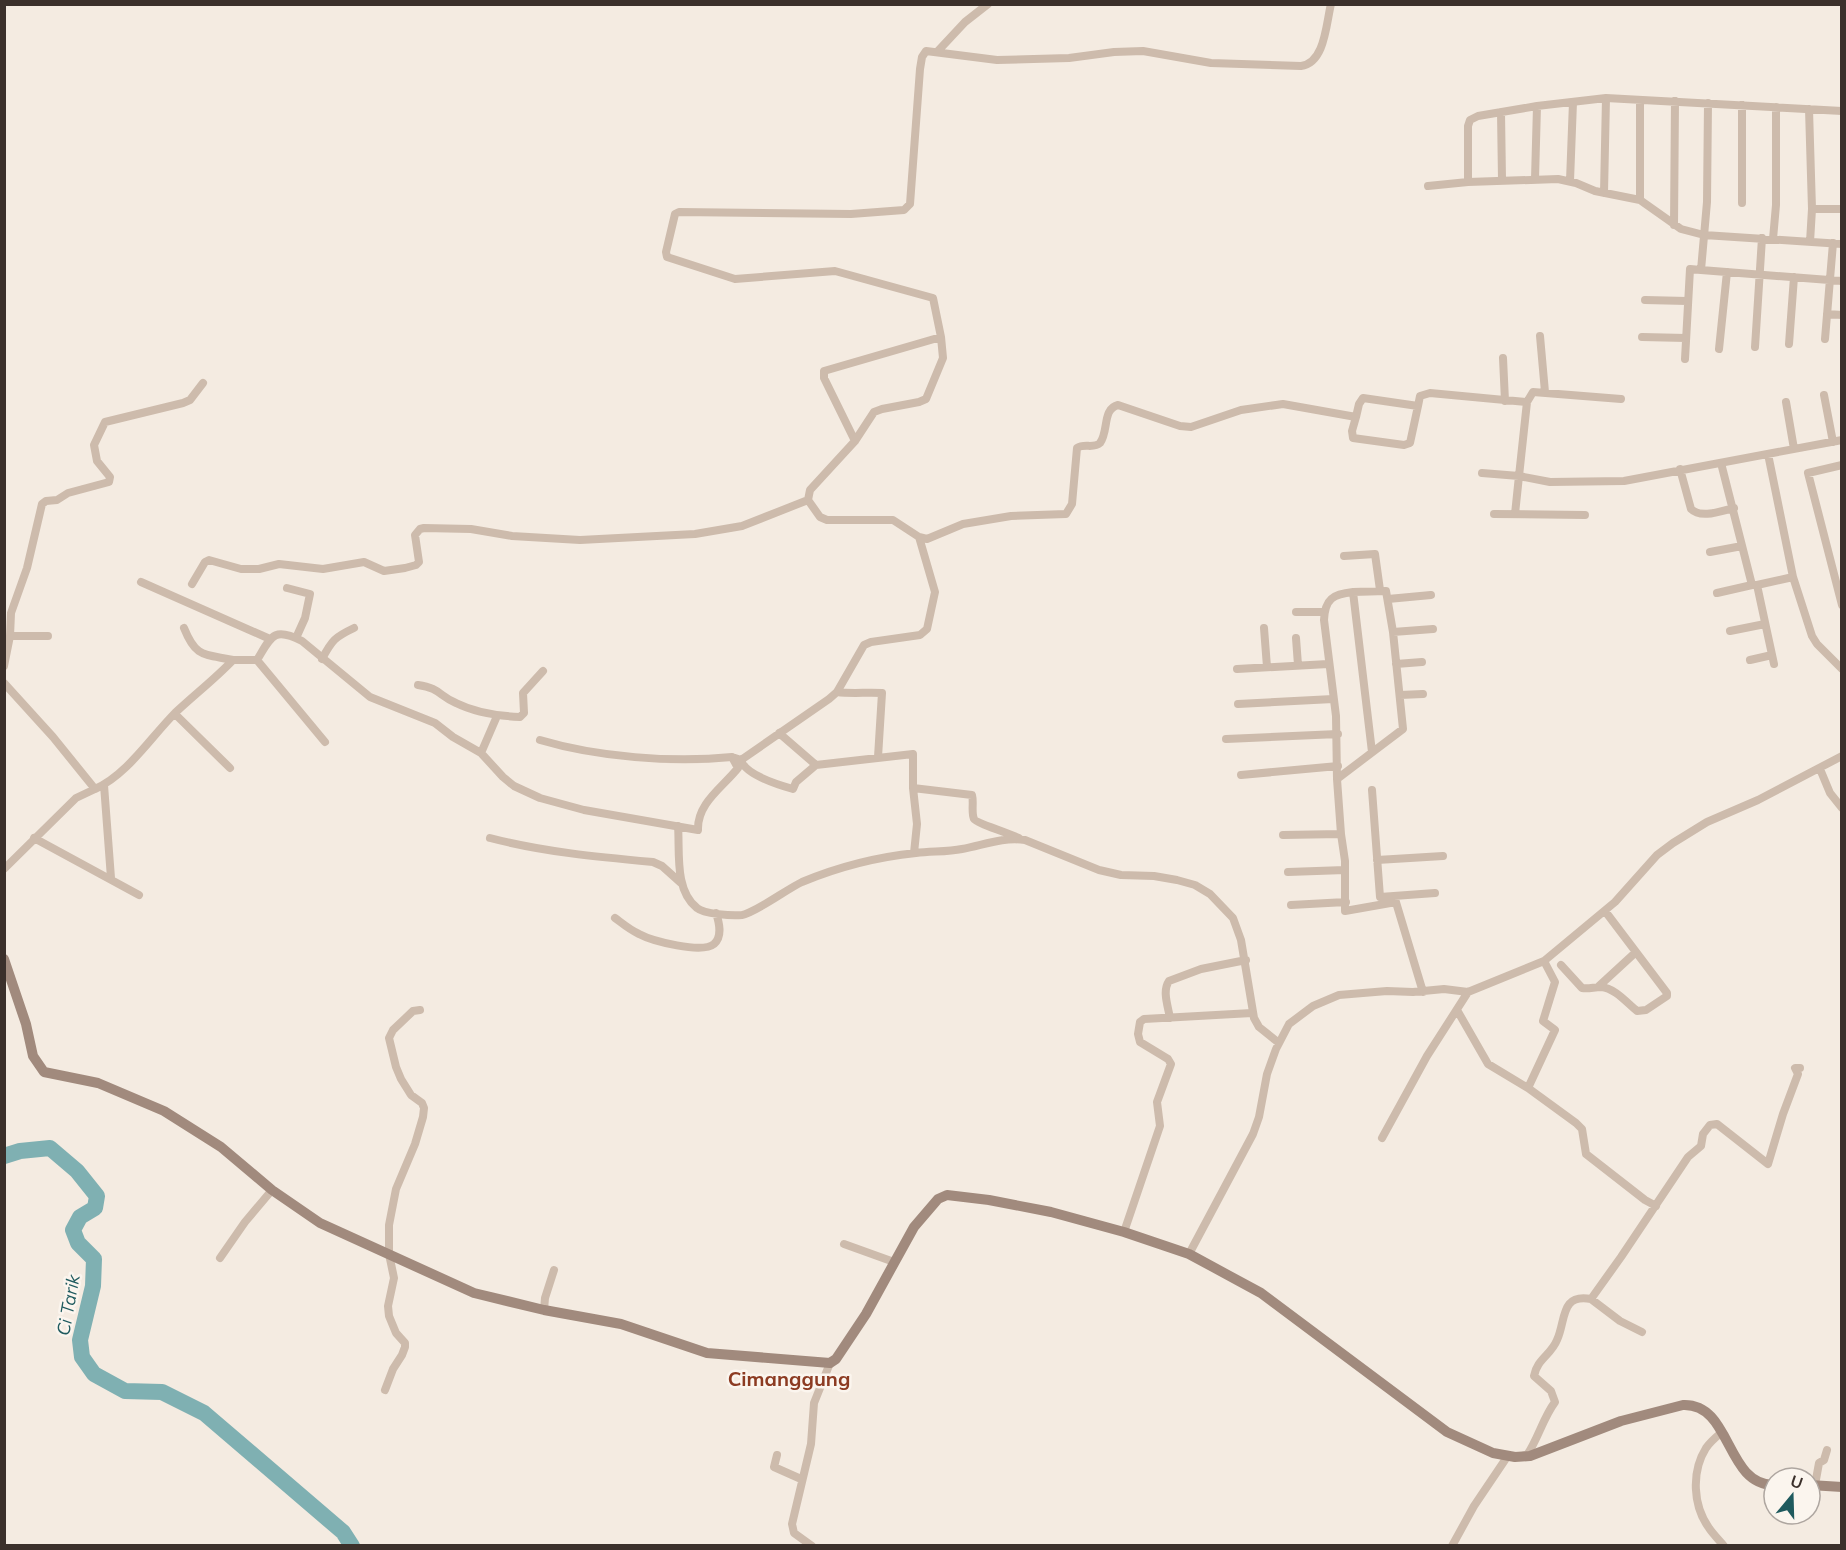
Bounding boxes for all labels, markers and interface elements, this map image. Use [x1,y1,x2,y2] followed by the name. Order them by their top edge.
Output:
[51,1272,85,1337] water label: Ci Tarik
[728,1366,850,1391] district label: Cimanggung
[1762,1466,1822,1526] north arrow
[1788,1470,1806,1493] text: U

